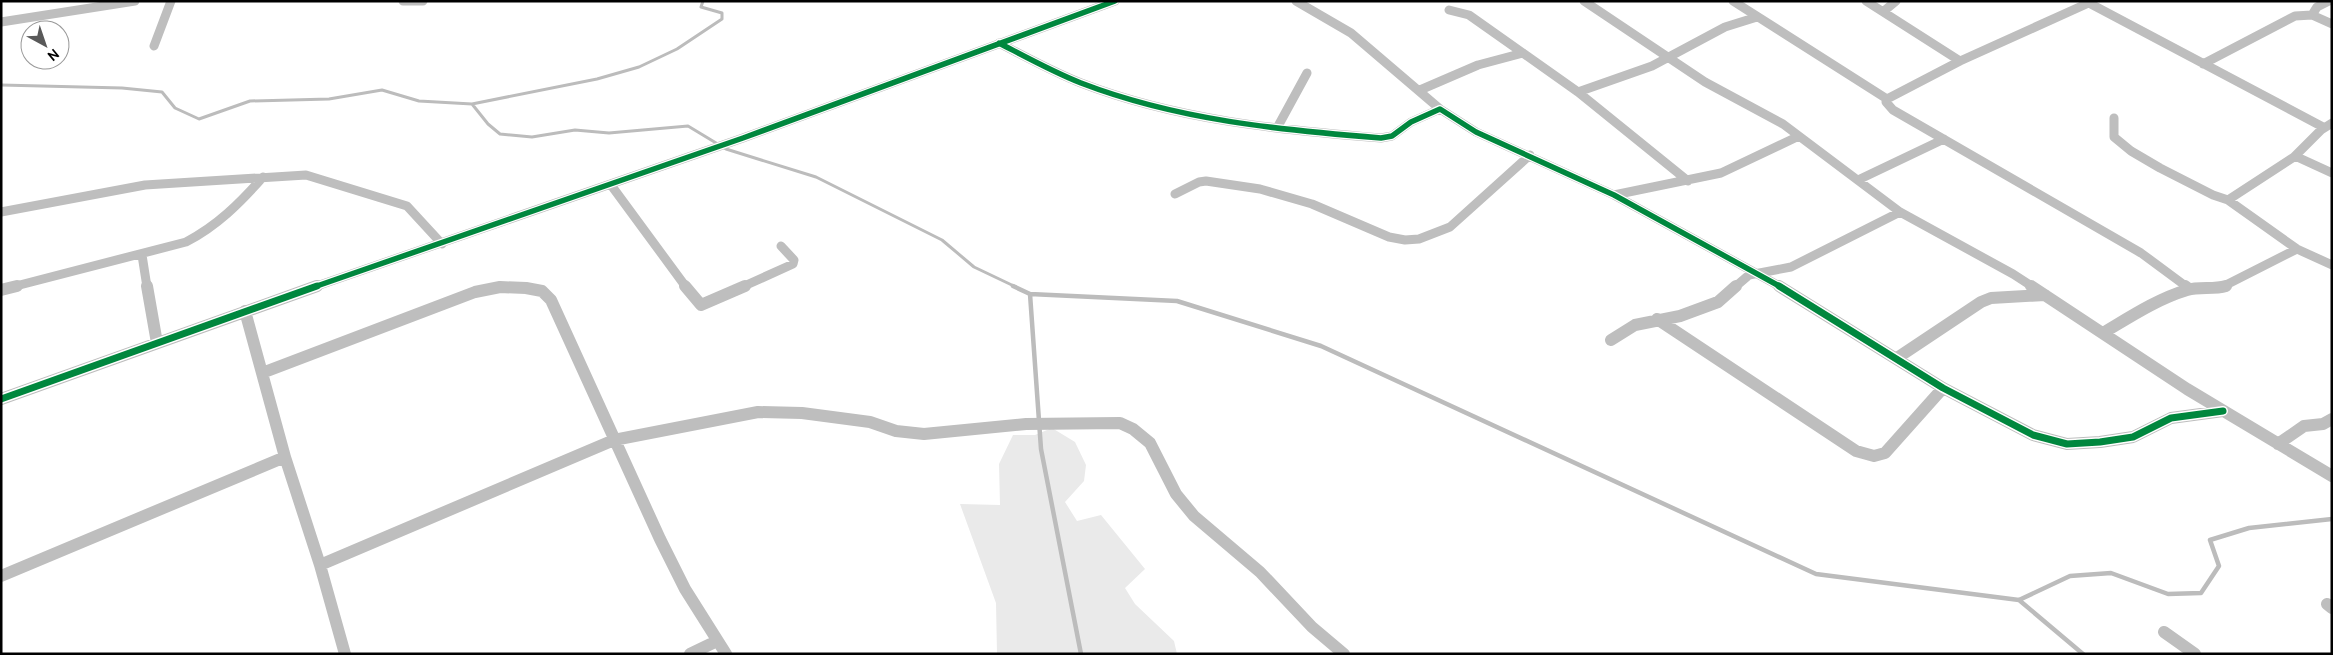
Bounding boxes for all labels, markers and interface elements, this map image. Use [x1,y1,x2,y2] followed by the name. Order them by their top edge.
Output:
[20,20,70,70] north arrow
[44,45,63,65] text: N

